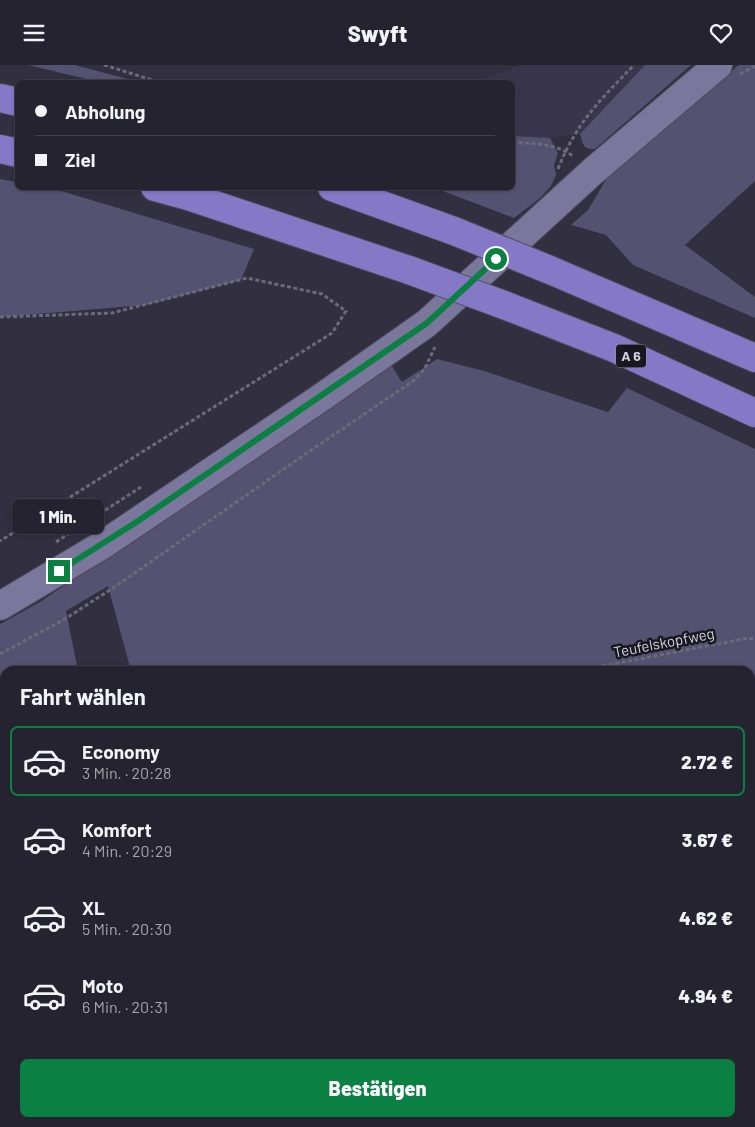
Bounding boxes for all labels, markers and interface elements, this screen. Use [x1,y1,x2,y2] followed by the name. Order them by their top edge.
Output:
[20,19,48,47] icon: menu
[707,19,735,47] icon: heart
[348,20,407,46] text: Swyft
[65,100,145,123] text: Abholung
[65,148,95,171] text: Ziel
[485,248,507,270] route start
[616,345,646,367] road number: A 6
[13,499,105,533] callout: 1 Min.
[39,507,77,526] text: 1 Min.
[48,560,70,582] route end
[612,623,716,661] street label: Teufelskopfweg
[20,683,146,709] text: Fahrt wählen
[22,739,67,784] icon: car
[82,740,160,763] text: Economy
[681,750,733,773] text: 2.72 €
[82,763,171,782] text: 3 Min. · 20:28
[22,817,67,862] icon: car
[82,818,152,841] text: Komfort
[682,828,733,851] text: 3.67 €
[82,841,172,860] text: 4 Min. · 20:29
[22,895,67,940] icon: car
[82,896,105,919] text: XL
[679,906,733,929] text: 4.62 €
[82,919,172,938] text: 5 Min. · 20:30
[22,973,67,1018] icon: car
[82,974,124,997] text: Moto
[678,984,733,1007] text: 4.94 €
[82,997,168,1016] text: 6 Min. · 20:31
[20,1059,735,1117] button: Bestätigen

